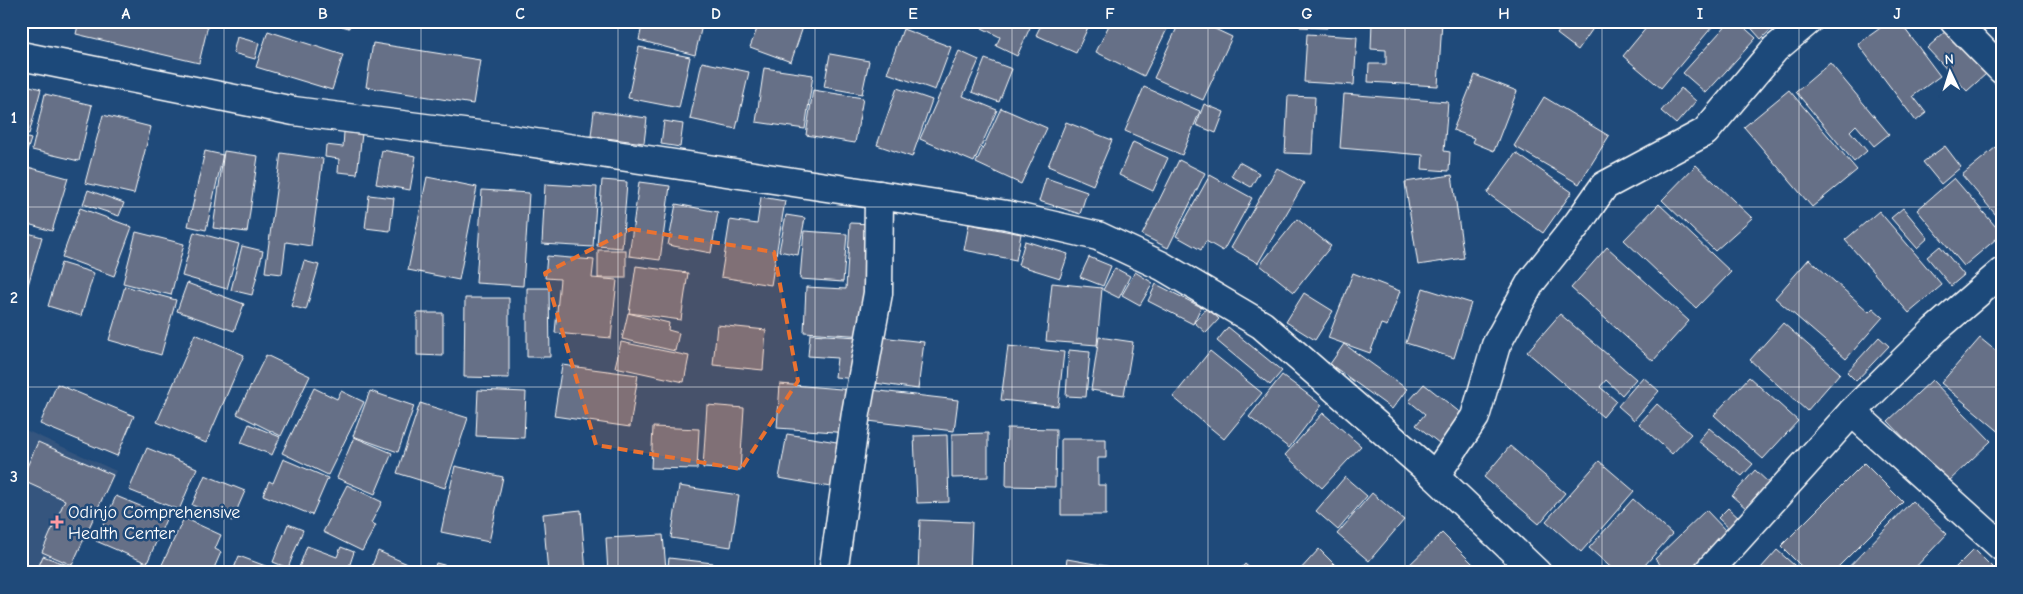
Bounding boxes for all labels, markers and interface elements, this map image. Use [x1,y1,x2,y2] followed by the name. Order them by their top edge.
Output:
[122,5,131,23] text: A
[318,5,328,23] text: B
[515,5,525,23] text: C
[711,5,721,23] text: D
[908,5,918,23] text: E
[1105,5,1115,23] text: F
[1301,5,1313,23] text: G
[1498,5,1510,23] text: H
[1697,5,1703,23] text: I
[1893,5,1901,23] text: J
[1926,48,1976,98] north arrow
[1944,51,1954,68] text: N
[11,109,17,127] text: 1
[10,289,18,307] text: 2
[10,468,18,486] text: 3
[68,502,240,544] place label: Odinjo Comprehensive Health Center
[50,515,64,529] marker: Odinjo Comprehensive Health Center

